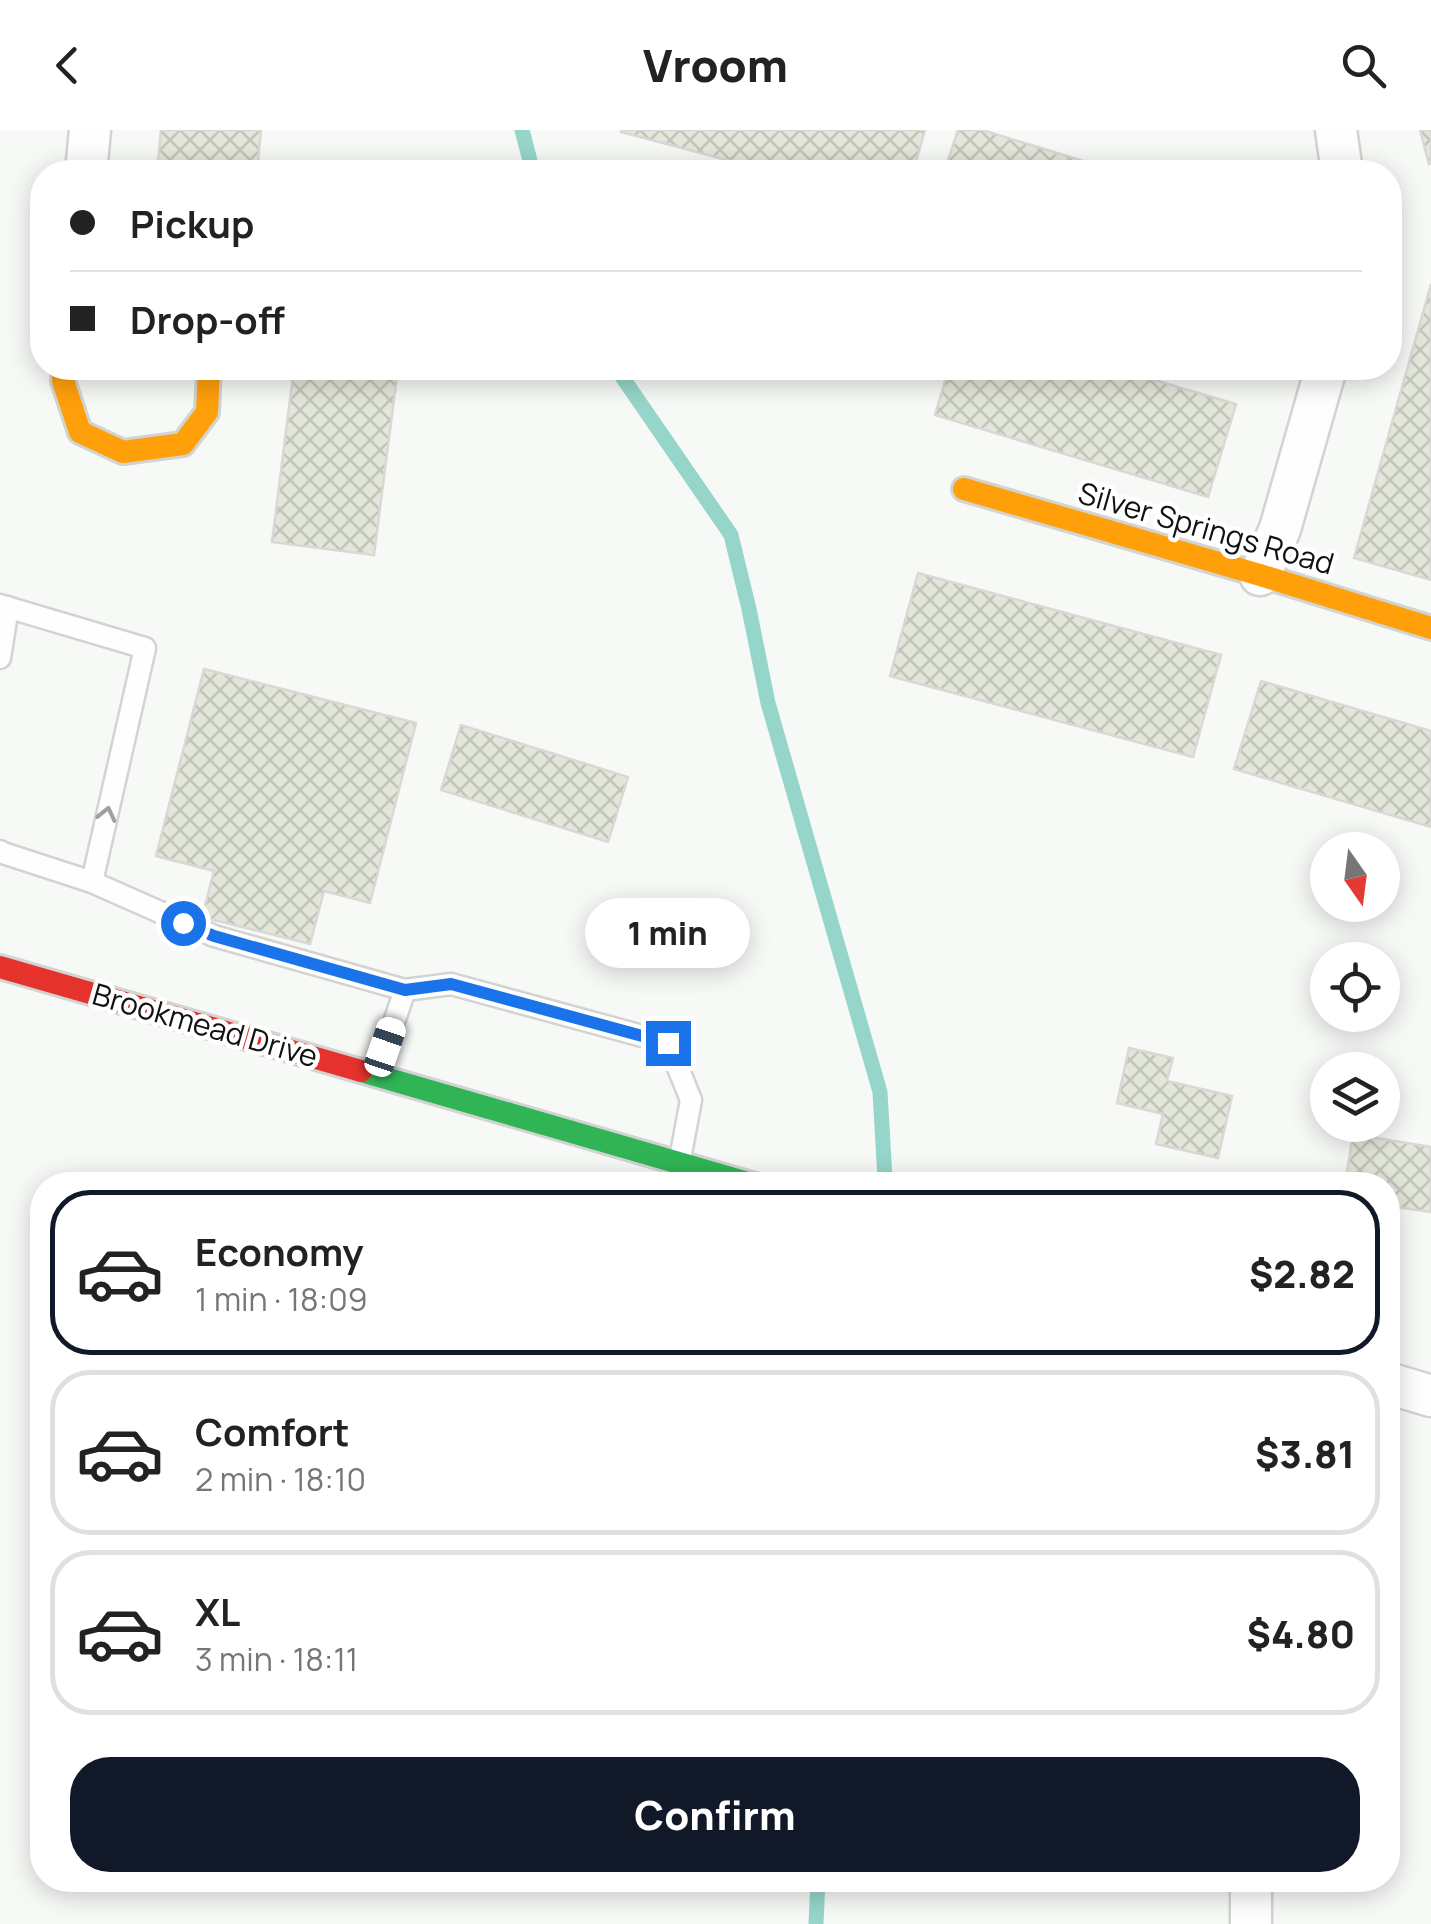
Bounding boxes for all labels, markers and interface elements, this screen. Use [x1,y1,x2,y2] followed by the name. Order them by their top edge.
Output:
[643,34,788,96] text: Vroom
[40,38,95,93] icon: back
[1336,38,1391,93] icon: search
[130,197,254,249] text: Pickup
[130,293,285,345] text: Drop-off
[1074,471,1339,584] street label: Silver Springs Road
[96,806,117,823] one-way arrow
[1310,832,1400,922] north arrow
[1310,832,1400,1142] map controls
[586,898,750,968] callout: 1 min
[161,901,206,946] route start
[627,911,708,955] text: 1 min
[1310,942,1400,1032] button: locate
[88,973,323,1076] street label: Brookmead Drive
[361,1014,409,1080] car
[646,1021,691,1066] route end
[1310,1052,1400,1142] button: layers
[195,1225,364,1277] text: Economy
[75,1228,165,1318] icon: car
[1249,1247,1355,1299] text: $2.82
[195,1277,368,1321] text: 1 min · 18:09
[195,1405,349,1457] text: Comfort
[75,1408,165,1498] icon: car
[1255,1427,1355,1479] text: $3.81
[195,1457,366,1501] text: 2 min · 18:10
[195,1585,240,1637] text: XL
[75,1588,165,1678] icon: car
[1247,1607,1355,1659] text: $4.80
[195,1637,358,1681] text: 3 min · 18:11
[70,1757,1360,1872] button: Confirm

